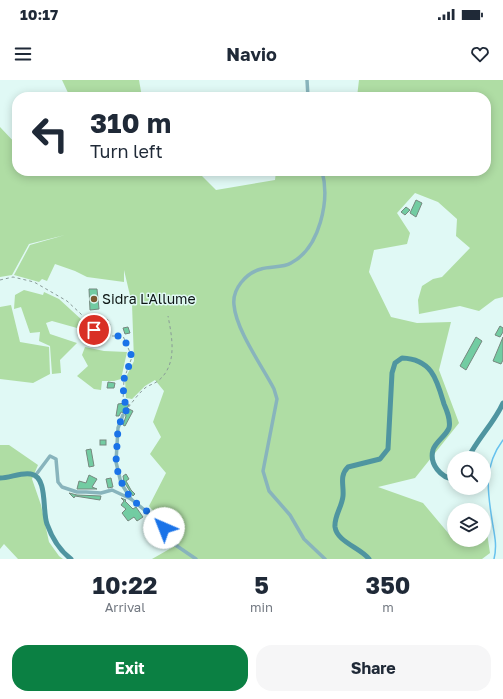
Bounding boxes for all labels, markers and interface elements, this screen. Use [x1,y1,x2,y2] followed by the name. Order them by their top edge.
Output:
[20,5,58,23] text: 10:17
[12,43,34,65] icon: menu
[226,43,277,65] text: Navio
[469,43,491,65] icon: heart
[90,106,171,139] text: 310 m
[24,108,76,160] icon: left
[90,140,163,162] text: Turn left
[102,290,196,307] place label: Sidra L'Allume
[89,294,99,304] marker: Sidra L'Allume
[77,313,111,347] pin
[83,319,105,341] icon: arrive
[447,451,491,547] map controls
[447,451,491,495] button: search
[447,503,491,547] button: layers
[143,507,185,549] position arrow
[93,570,157,599] text: 10:22
[254,570,269,599] text: 5
[366,570,410,599] text: 350
[105,599,145,615] text: Arrival
[250,599,273,615] text: min
[382,599,394,615] text: m
[12,645,248,691] button: Exit
[256,645,491,691] button: Share

